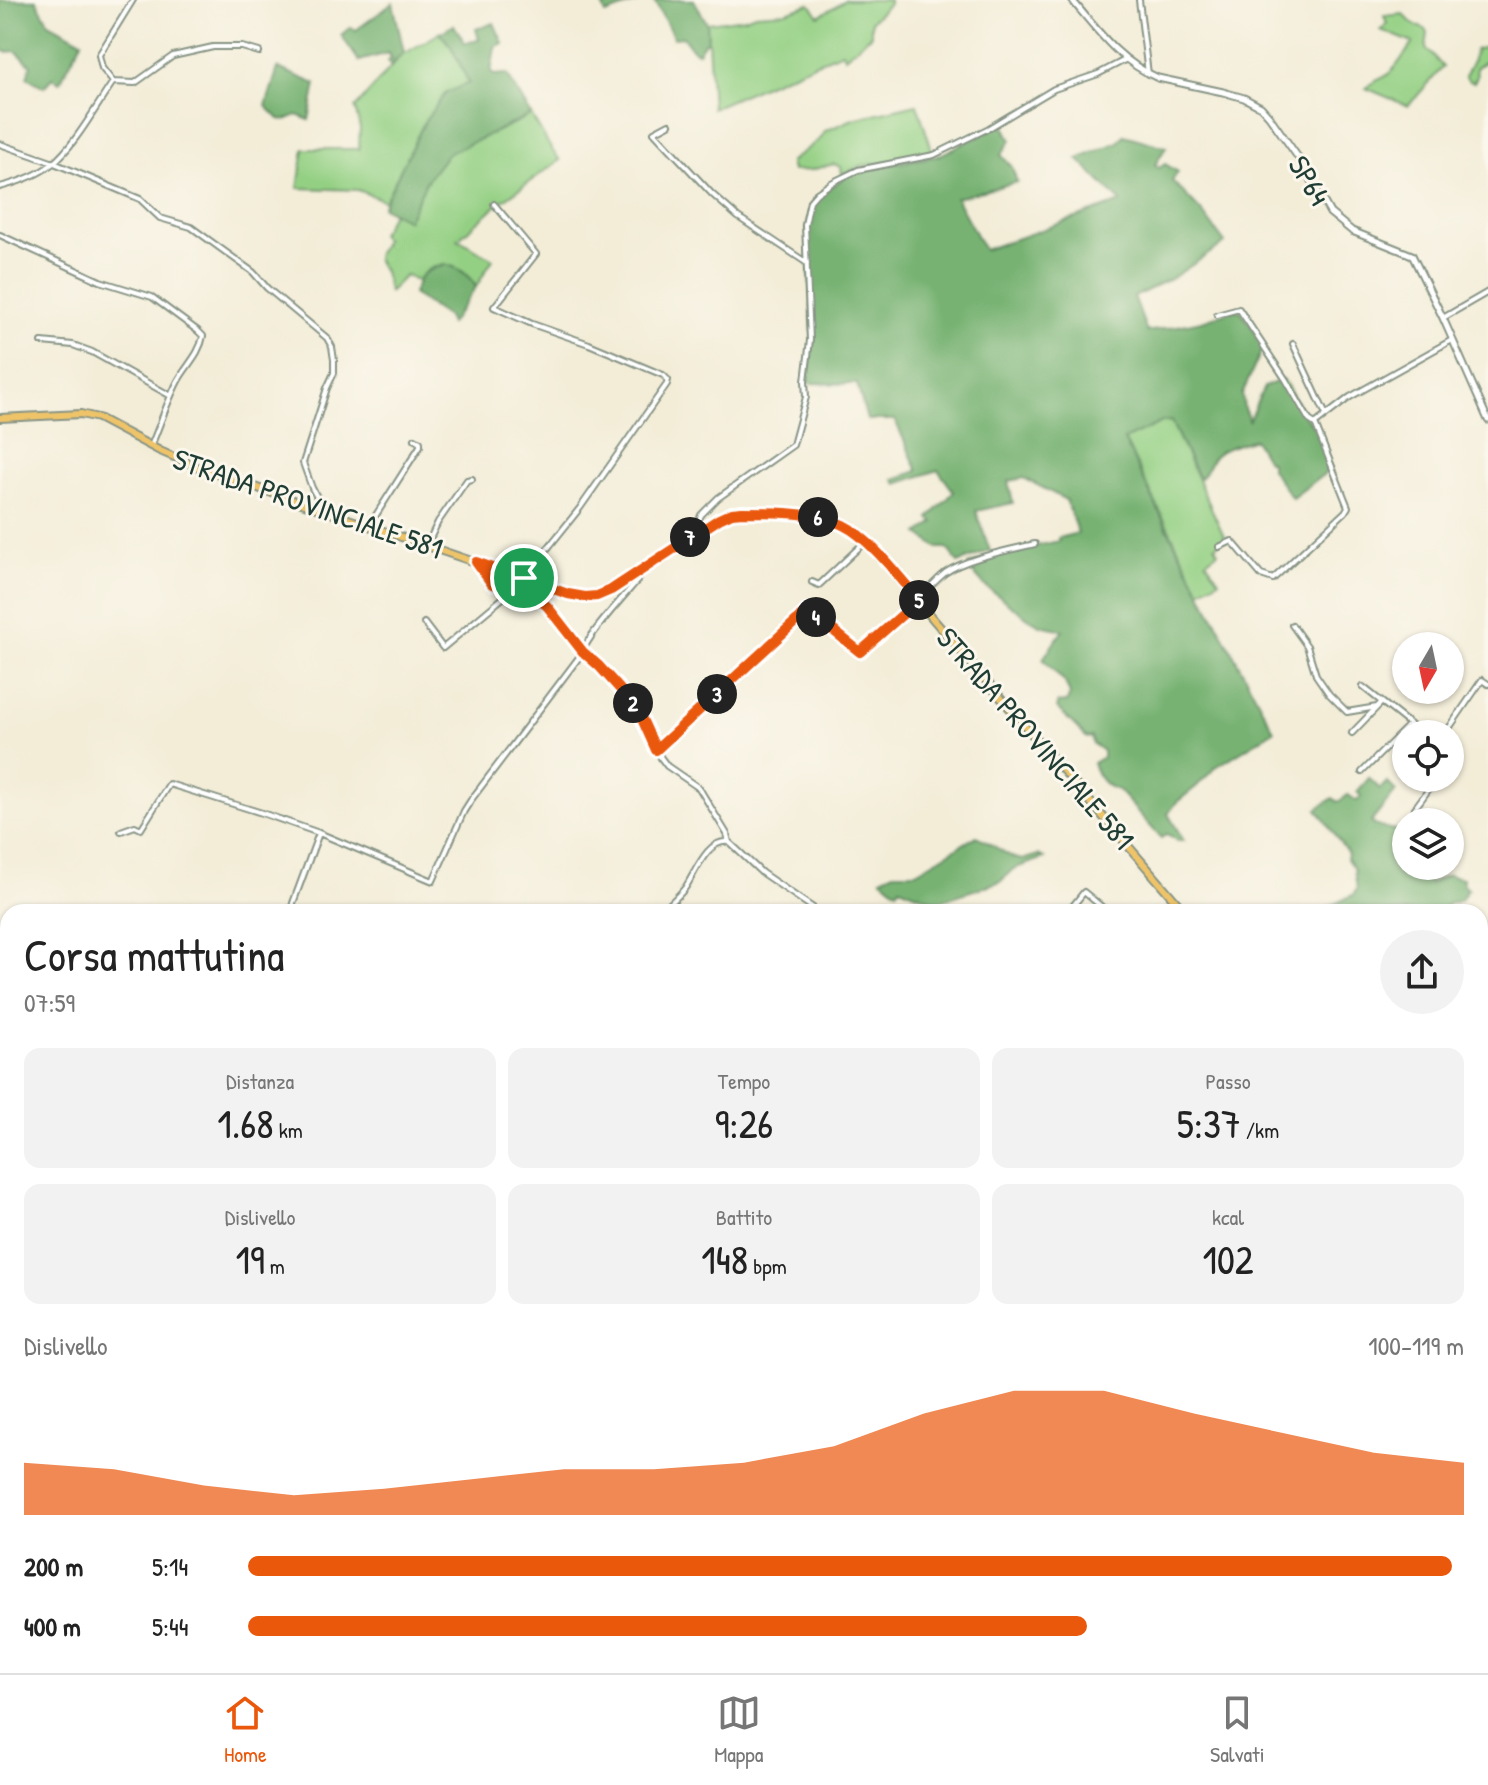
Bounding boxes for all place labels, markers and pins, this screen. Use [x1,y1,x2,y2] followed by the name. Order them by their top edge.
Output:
[798,497,838,537] pin: 6
[670,517,710,557] pin: 7
[490,544,558,612] pin
[899,580,939,620] pin: 5
[796,597,836,637] pin: 4
[697,674,737,714] pin: 3
[613,683,653,723] pin: 2

